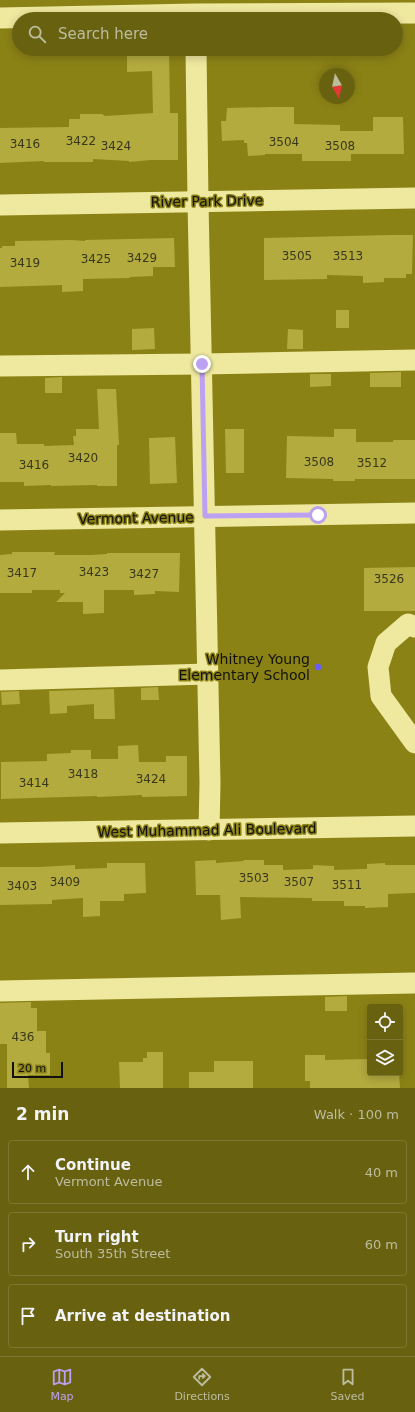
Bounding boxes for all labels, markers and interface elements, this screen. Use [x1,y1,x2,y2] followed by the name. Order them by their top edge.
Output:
[12,12,403,56] search box
[26,23,48,45] icon: search
[58,25,148,43] text: Search here
[319,68,355,104] north arrow
[66,134,96,148] house number: 3422
[269,135,299,149] house number: 3504
[10,137,40,151] house number: 3416
[101,139,131,153] house number: 3424
[325,139,355,153] house number: 3508
[150,192,264,210] street label: River Park Drive
[282,249,312,263] house number: 3505
[333,249,363,263] house number: 3513
[127,251,157,265] house number: 3429
[81,252,111,266] house number: 3425
[10,256,40,270] house number: 3419
[193,355,211,373] route end
[68,451,98,465] house number: 3420
[304,455,334,469] house number: 3508
[357,456,387,470] house number: 3512
[19,458,49,472] house number: 3416
[309,506,327,524] route start
[78,509,194,527] street label: Vermont Avenue
[79,565,109,579] house number: 3423
[7,566,37,580] house number: 3417
[129,567,159,581] house number: 3427
[374,572,404,586] house number: 3526
[178,651,310,683] place label: Whitney Young Elementary School
[313,662,323,672] marker: Whitney Young Elementary School
[68,767,98,781] house number: 3418
[136,772,166,786] house number: 3424
[19,776,49,790] house number: 3414
[97,820,317,840] street label: West Muhammad Ali Boulevard
[239,871,269,885] house number: 3503
[50,875,80,889] house number: 3409
[284,875,314,889] house number: 3507
[332,878,362,892] house number: 3511
[7,879,37,893] house number: 3403
[367,1004,403,1076] map controls
[367,1004,403,1040] button: locate
[12,1030,34,1044] house number: 436
[367,1040,403,1076] button: layers
[12,1060,63,1079] scale bar
[18,1062,46,1075] text: 20 m
[16,1104,69,1124] text: 2 min
[314,1107,399,1122] text: Walk · 100 m
[55,1156,131,1174] text: Continue
[17,1161,39,1183] icon: ahead
[365,1165,398,1180] text: 40 m
[55,1174,162,1189] text: Vermont Avenue
[55,1228,139,1246] text: Turn right
[17,1233,39,1255] icon: right
[365,1237,398,1252] text: 60 m
[55,1246,170,1261] text: South 35th Street
[17,1305,39,1327] icon: arrive
[55,1307,230,1325] text: Arrive at destination
[50,1366,74,1403] tab: Map
[174,1366,230,1403] tab: Directions
[331,1366,365,1403] tab: Saved

